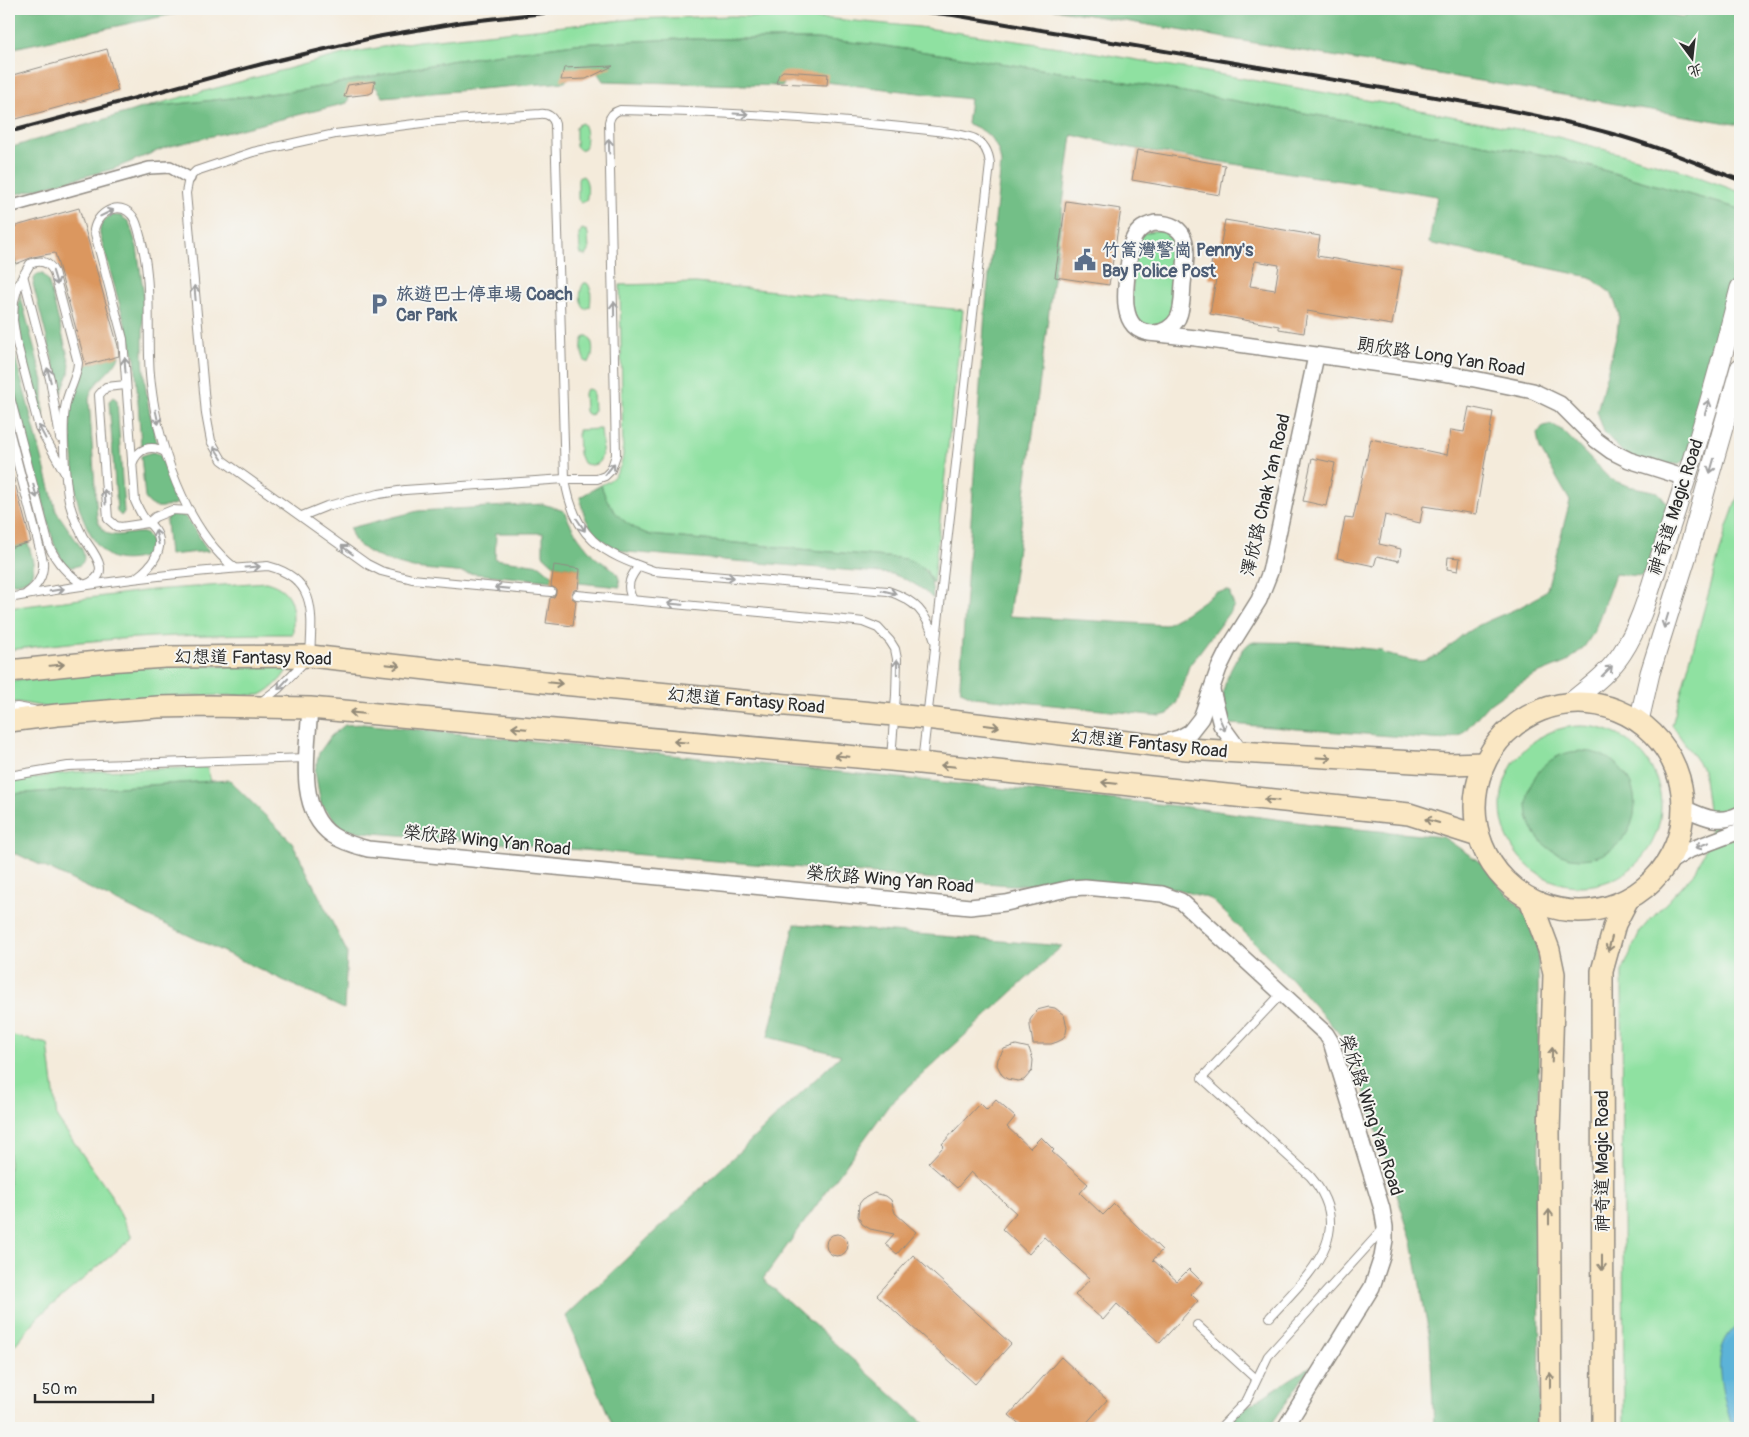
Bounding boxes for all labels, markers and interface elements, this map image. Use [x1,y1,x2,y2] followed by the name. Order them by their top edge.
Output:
[1666,32,1716,82] north arrow
[1686,60,1704,80] text: 北
[732,109,748,118] one-way arrow
[605,139,614,155] one-way arrow
[99,207,114,217] one-way arrow
[1102,239,1254,283] place label: 竹篙灣警崗 Penny's Bay Police Post
[1072,247,1098,273] public building icon: 竹篙灣警崗 Penny's Bay Police Post
[51,270,61,286] one-way arrow
[396,283,573,327] place label: 旅遊巴士停車場 Coach Car Park
[190,286,200,302] one-way arrow
[366,291,392,317] parking icon: 旅遊巴士停車場 Coach Car Park
[609,301,618,317] one-way arrow
[1355,332,1527,382] street label: 朗欣路 Long Yan Road
[120,357,129,373] one-way arrow
[44,367,53,383] one-way arrow
[1703,399,1713,415] one-way arrow
[152,409,162,425] one-way arrow
[1236,411,1296,579] street label: 澤欣路 Chak Yan Road
[37,425,47,440] one-way arrow
[1643,436,1709,578] street label: 神奇道 Magic Road
[212,447,222,461] one-way arrow
[1707,457,1717,473] one-way arrow
[604,463,615,476] one-way arrow
[30,482,40,498] one-way arrow
[101,489,110,505] one-way arrow
[576,517,586,531] one-way arrow
[152,530,161,546] one-way arrow
[341,545,354,556] one-way arrow
[245,562,261,571] one-way arrow
[719,572,735,582] one-way arrow
[494,583,510,593] one-way arrow
[48,584,64,594] one-way arrow
[881,588,897,597] one-way arrow
[667,599,683,609] one-way arrow
[1661,613,1671,629] one-way arrow
[174,645,332,671] street label: 幻想道 Fantasy Road
[892,659,901,675] one-way arrow
[49,660,65,670] one-way arrow
[385,660,401,670] one-way arrow
[1600,665,1613,677] one-way arrow
[277,678,289,691] one-way arrow
[546,678,562,688] one-way arrow
[666,683,826,719] street label: 幻想道 Fantasy Road
[349,708,365,717] one-way arrow
[1217,717,1227,732] one-way arrow
[984,721,1000,731] one-way arrow
[511,723,527,732] one-way arrow
[1069,724,1229,764] street label: 幻想道 Fantasy Road
[673,737,689,747] one-way arrow
[835,751,851,761] one-way arrow
[1316,753,1332,762] one-way arrow
[940,761,956,771] one-way arrow
[1101,778,1117,788] one-way arrow
[1263,795,1279,804] one-way arrow
[1424,815,1440,825] one-way arrow
[402,821,572,861] street label: 榮欣路 Wing Yan Road
[1695,841,1710,850] one-way arrow
[805,861,975,899] street label: 榮欣路 Wing Yan Road
[1604,936,1614,952] one-way arrow
[1334,1031,1408,1199] street label: 榮欣路 Wing Yan Road
[1547,1047,1556,1063] one-way arrow
[1591,1090,1614,1232] street label: 神奇道 Magic Road
[1545,1209,1554,1225] one-way arrow
[1597,1255,1607,1271] one-way arrow
[35,1372,152,1404] scale bar
[1545,1372,1555,1388] one-way arrow
[42,1380,77,1399] text: 50 m

